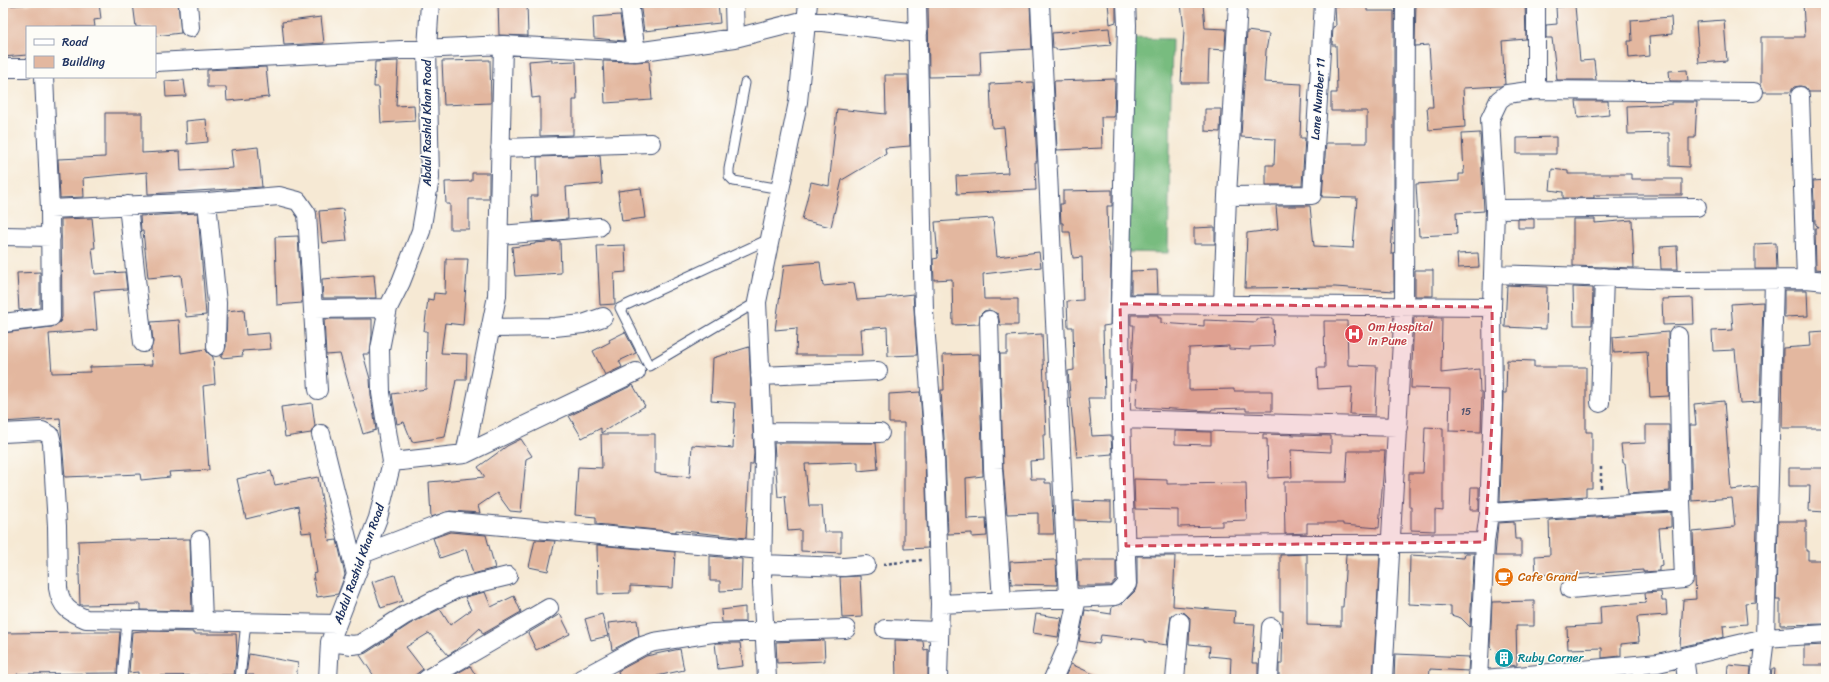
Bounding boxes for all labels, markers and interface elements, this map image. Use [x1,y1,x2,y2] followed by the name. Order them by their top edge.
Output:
[26,26,156,78] legend
[62,31,89,53] text: Road
[62,51,105,73] text: Building
[1304,57,1332,141] street label: Lane Number 11
[416,59,438,187] street label: Abdul Rashid Khan Road
[1368,316,1433,352] place label: Om Hospital in Pune
[1343,323,1365,345] hospital icon: Om Hospital in Pune
[1461,403,1471,421] house number: 15
[327,500,391,628] street label: Abdul Rashid Khan Road
[1493,566,1515,588] cafe icon: Cafe Grand
[1518,566,1579,588] place label: Cafe Grand
[1493,647,1515,669] building icon: Ruby Corner
[1518,647,1584,669] place label: Ruby Corner

